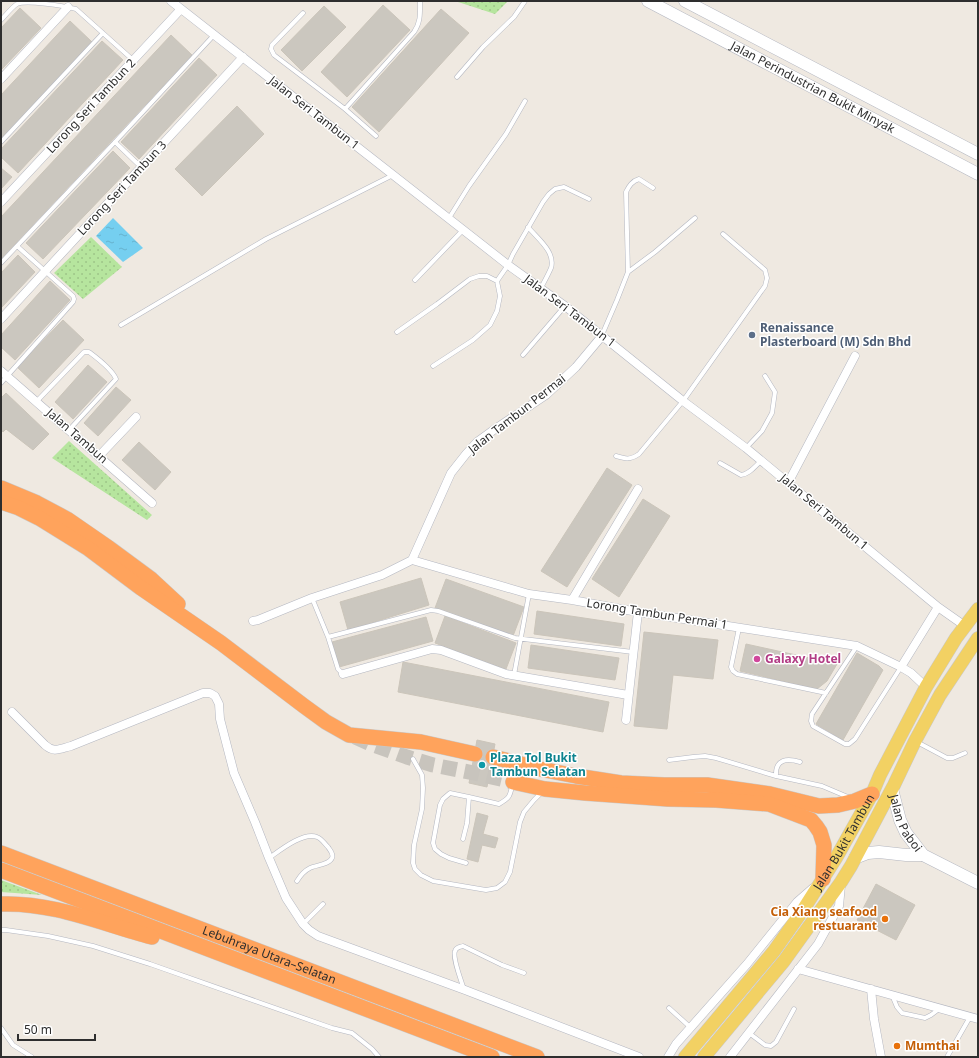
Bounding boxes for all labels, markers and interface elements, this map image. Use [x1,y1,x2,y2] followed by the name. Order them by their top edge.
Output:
[727,36,899,137] street label: Jalan Perindustrian Bukit Minyak
[42,54,139,157] street label: Lorong Seri Tambun 2
[265,71,363,153] street label: Jalan Seri Tambun 1
[73,136,170,239] street label: Lorong Seri Tambun 3
[520,270,620,351] street label: Jalan Seri Tambun 1
[760,319,911,350] place label: Renaissance Plasterboard (M) Sdn Bhd
[747,330,757,340] marker: Renaissance Plasterboard (M) Sdn Bhd
[464,370,569,458] street label: Jalan Tambun Permai
[42,404,112,467] street label: Jalan Tambun
[776,469,872,554] street label: Jalan Seri Tambun 1
[585,594,729,633] street label: Lorong Tambun Permai 1
[765,650,841,667] place label: Galaxy Hotel
[752,654,762,664] marker: Galaxy Hotel
[490,749,586,780] place label: Plaza Tol Bukit Tambun Selatan
[477,760,487,770] marker: Plaza Tol Bukit Tambun Selatan
[808,791,878,894] street label: Jalan Bukit Tambun
[885,792,926,855] street label: Jalan Paboi
[770,903,877,934] place label: Cia Xiang seafood restuarant
[880,914,890,924] marker: Cia Xiang seafood restuarant
[200,921,339,988] street label: Lebuhraya Utara–Selatan
[18,1016,95,1042] scale bar
[24,1021,52,1038] text: 50 m
[905,1037,960,1054] place label: Mumthai
[892,1041,902,1051] marker: Mumthai

